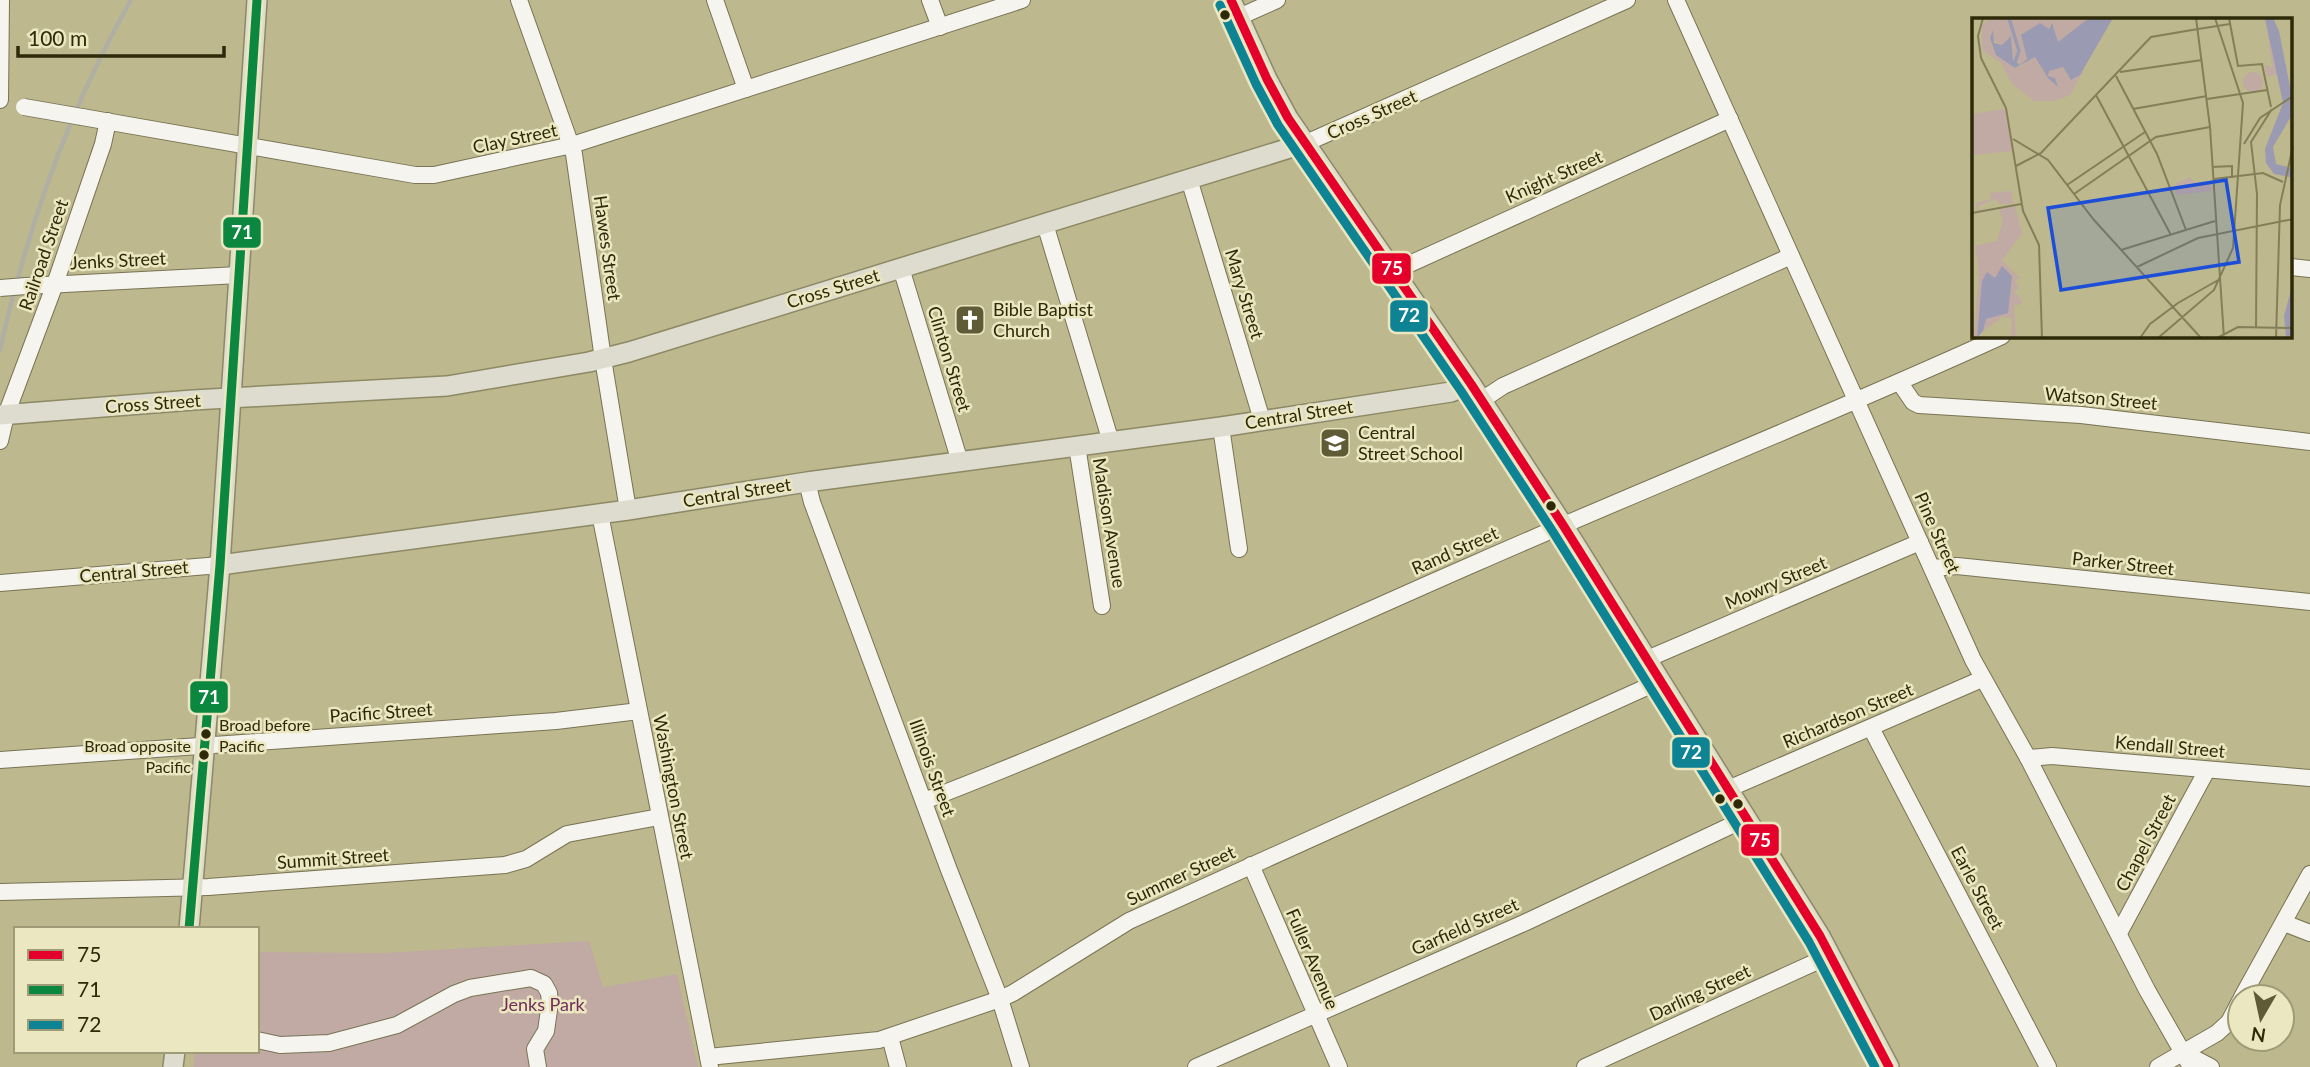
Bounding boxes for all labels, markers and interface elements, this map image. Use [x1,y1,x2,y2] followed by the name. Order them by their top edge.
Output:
[1218,8,1232,22] unlabelled marker
[18,14,224,58] scale bar
[1972,18,2292,338] inset map
[28,25,87,50] text: 100 m
[1323,84,1420,144] street label: Cross Street
[471,118,560,158] street label: Clay Street
[1502,145,1606,207] street label: Knight Street
[590,194,626,302] street label: Hawes Street
[14,196,73,313] street label: Railroad Street
[222,216,262,249] line badge: 71
[231,220,253,243] text: 71
[70,246,167,273] street label: Jenks Street
[1221,246,1269,342] street label: Mary Street
[1371,252,1412,285] line badge: 75
[1381,256,1403,279] text: 75
[784,263,882,313] street label: Cross Street
[993,298,1094,341] place label: Bible Baptist Church
[1389,299,1429,333] line badge: 72
[923,303,977,415] street label: Clinton Street
[953,303,987,337] church icon: Bible Baptist Church
[1398,303,1420,326] text: 72
[2044,382,2159,414] street label: Watson Street
[104,389,202,417] street label: Cross Street
[1243,395,1355,433] street label: Central Street
[1358,421,1463,464] place label: Central Street School
[1318,426,1352,460] school or university icon: Central Street School
[1089,456,1131,589] street label: Madison Avenue
[681,473,793,511] street label: Central Street
[1910,489,1966,577] street label: Pine Street
[1544,499,1558,513] unlabelled marker
[1408,521,1502,579] street label: Rand Street
[2071,547,2176,579] street label: Parker Street
[1722,551,1830,613] street label: Mowry Street
[78,555,190,587] street label: Central Street
[1779,678,1917,752] street label: Richardson Street
[189,680,229,714] line badge: 71
[198,685,220,708] text: 71
[329,697,434,727] street label: Pacific Street
[649,713,699,861] street label: Washington Street
[219,715,310,755] place label: Broad before Pacific
[905,716,961,820] street label: Illinois Street
[199,727,213,741] marker: Broad before Pacific
[2114,730,2227,762] street label: Kendall Street
[84,736,191,776] place label: Broad opposite Pacific
[1671,736,1711,769] line badge: 72
[1680,740,1702,763] text: 72
[197,748,211,762] marker: Broad opposite Pacific
[2110,790,2180,895] street label: Chapel Street
[1713,792,1727,806] unlabelled marker
[1731,797,1745,811] unlabelled marker
[1740,823,1780,857] line badge: 75
[1749,828,1771,851] text: 75
[1123,840,1239,910] street label: Summer Street
[1947,842,2009,934] street label: Earle Street
[276,843,390,873] street label: Summit Street
[1408,892,1522,959] street label: Garfield Street
[1282,905,1344,1012] street label: Fuller Avenue
[14,927,259,1053] legend
[77,941,101,966] text: 75
[1646,959,1754,1025] street label: Darling Street
[77,976,101,1001] text: 71
[2226,983,2296,1053] north arrow
[501,993,586,1015] park label: Jenks Park
[77,1011,101,1036] text: 72
[2249,1023,2267,1048] text: N

